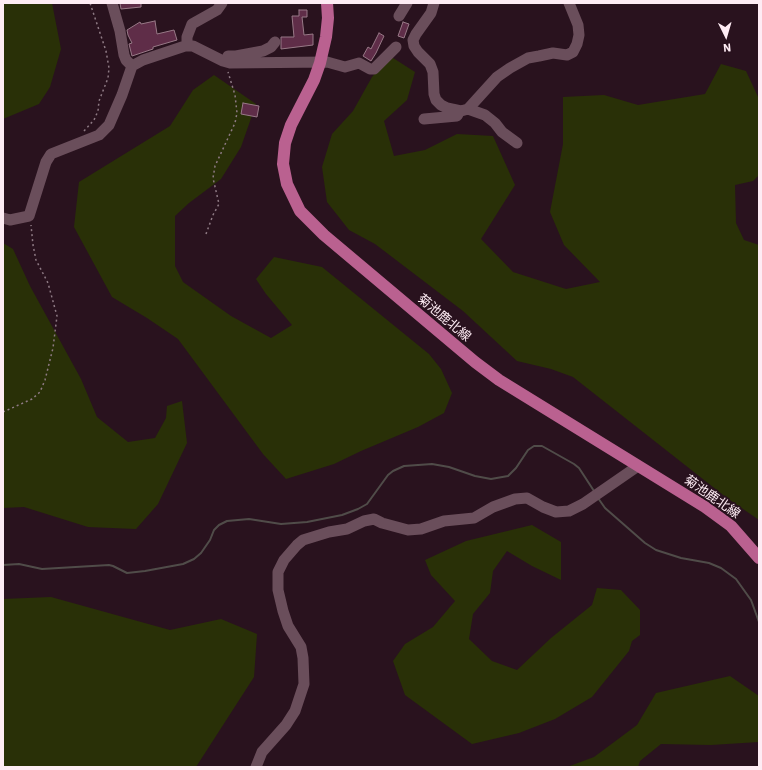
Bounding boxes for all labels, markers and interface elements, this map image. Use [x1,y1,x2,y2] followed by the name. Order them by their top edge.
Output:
[706,16,746,56] north arrow
[722,41,732,55] text: N
[414,291,474,345] street label: 菊池鹿北線
[681,472,743,522] street label: 菊池鹿北線

